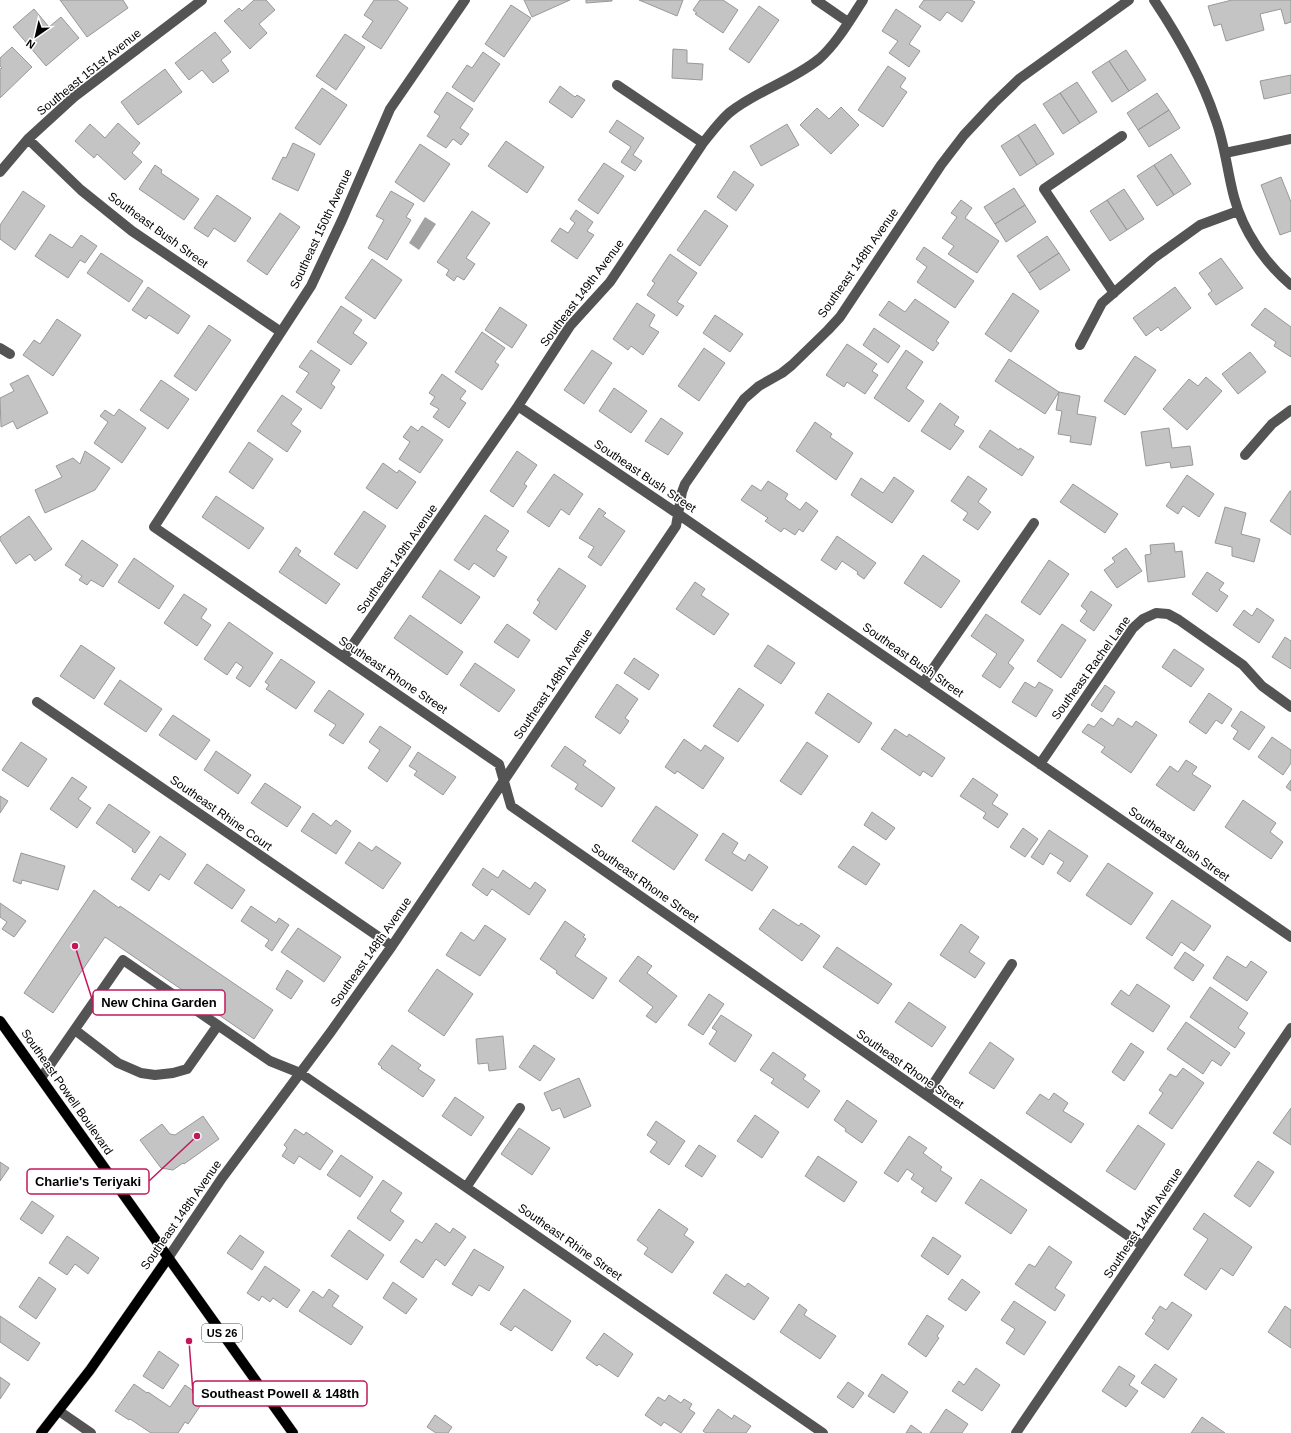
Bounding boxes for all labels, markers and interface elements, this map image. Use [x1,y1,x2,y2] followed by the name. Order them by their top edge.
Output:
[16,16,56,56] north arrow
[34,25,144,118] street label: Southeast 151st Avenue
[24,37,37,51] text: N
[287,167,355,291] street label: Southeast 150th Avenue
[105,189,211,271] street label: Southeast Bush Street
[815,205,901,320] street label: Southeast 148th Avenue
[537,236,627,349] street label: Southeast 149th Avenue
[591,437,699,516] street label: Southeast Bush Street
[354,501,440,616] street label: Southeast 149th Avenue
[1049,613,1134,723] street label: Southeast Rachel Lane
[860,620,967,701] street label: Southeast Bush Street
[511,626,595,742] street label: Southeast 148th Avenue
[336,633,451,717] street label: Southeast Rhone Street
[167,772,275,854] street label: Southeast Rhine Court
[1126,804,1233,885] street label: Southeast Bush Street
[589,841,702,926] street label: Southeast Rhone Street
[328,894,414,1009] street label: Southeast 148th Avenue
[93,990,225,1015] callout: New China Garden
[101,995,217,1010] text: New China Garden
[18,1027,116,1157] street label: Southeast Powell Boulevard
[854,1027,967,1112] street label: Southeast Rhone Street
[138,1157,224,1272] street label: Southeast 148th Avenue
[1101,1165,1185,1281] street label: Southeast 144th Avenue
[27,1169,149,1194] callout: Charlie's Teriyaki
[35,1174,141,1189] text: Charlie's Teriyaki
[515,1201,625,1284] street label: Southeast Rhine Street
[202,1324,242,1342] road number: US 26
[193,1381,367,1406] callout: Southeast Powell & 148th
[201,1386,359,1401] text: Southeast Powell & 148th

